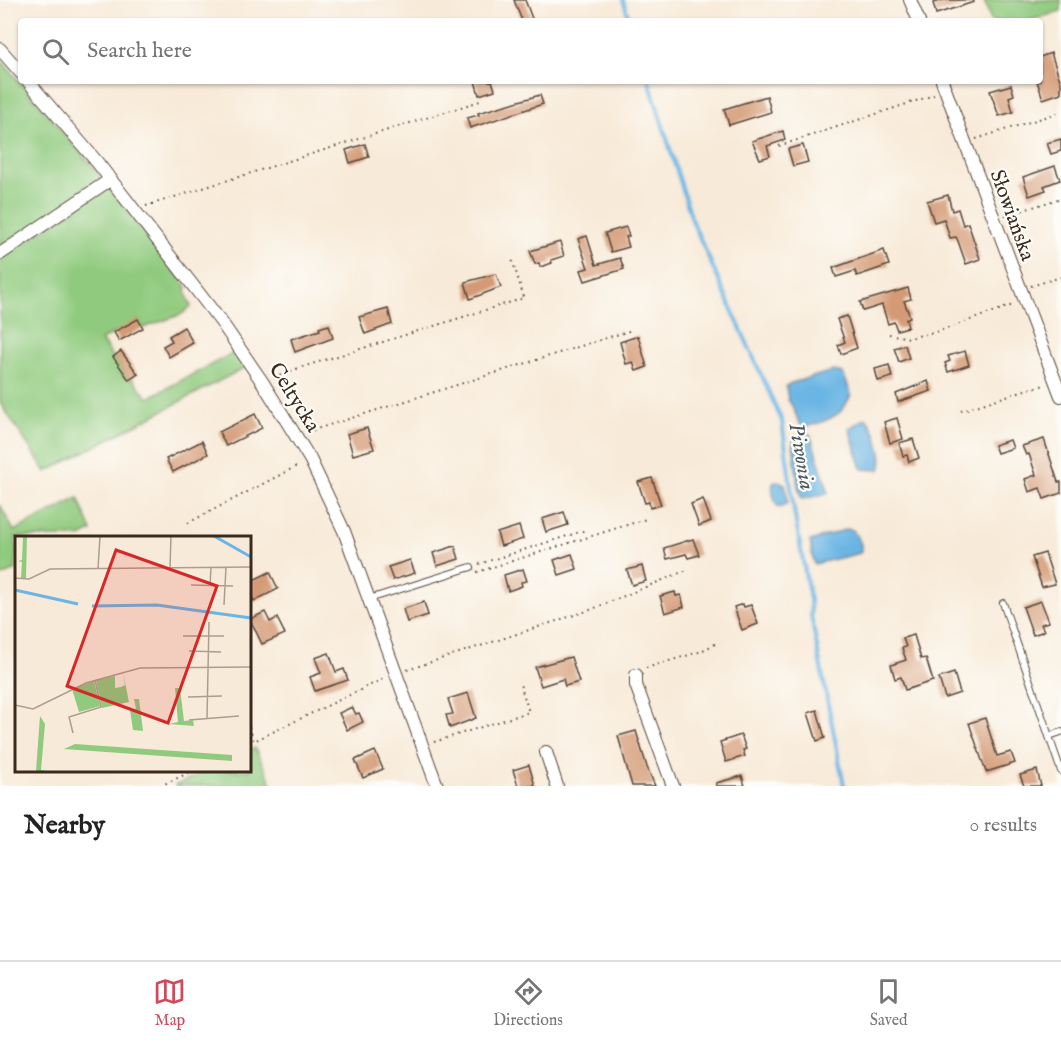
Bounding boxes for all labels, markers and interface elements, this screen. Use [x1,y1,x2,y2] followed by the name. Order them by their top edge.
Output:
[18,18,1043,84] search box
[39,35,72,68] icon: search
[87,37,192,65] text: Search here
[983,166,1041,266] street label: Słowiańska
[262,358,326,438] street label: Celtycka
[781,420,821,492] water label: Piwonia
[15,536,250,771] inset map
[24,809,105,842] text: Nearby
[970,813,1037,838] text: 0 results
[153,975,186,1031] tab: Map
[493,975,563,1031] tab: Directions
[870,975,908,1031] tab: Saved

